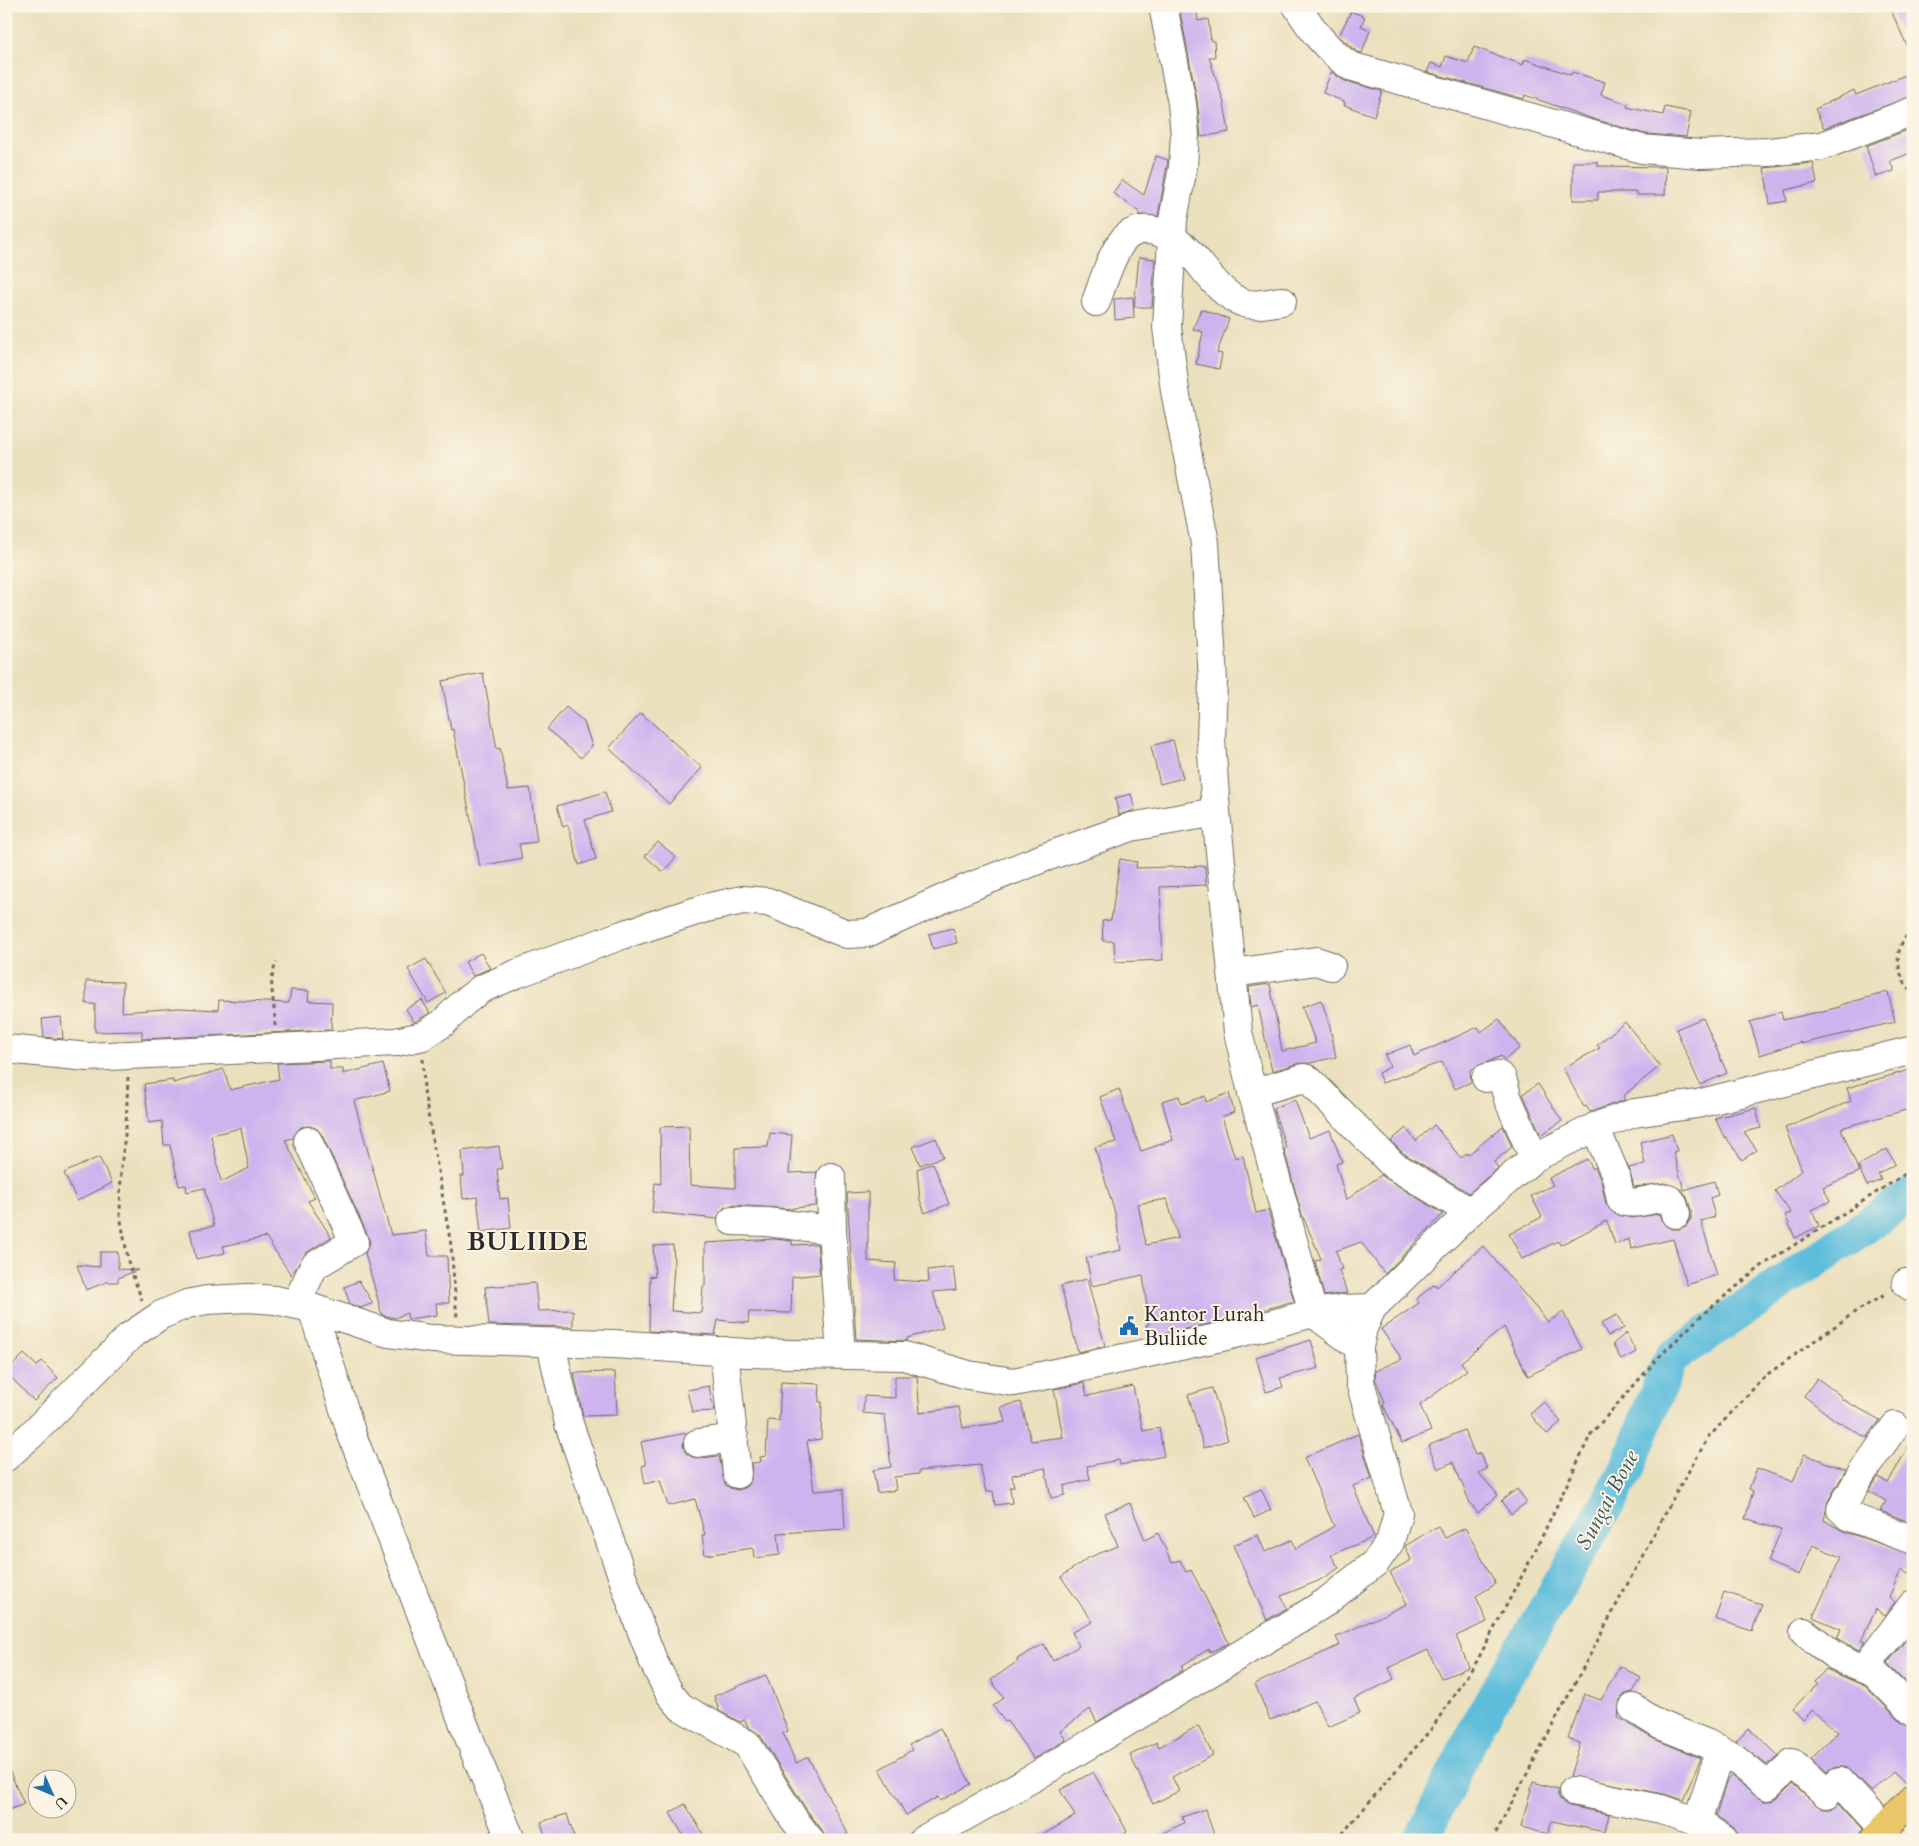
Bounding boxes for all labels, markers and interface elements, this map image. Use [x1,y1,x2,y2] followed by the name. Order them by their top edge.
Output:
[467,1224,589,1259] district label: BULIIDE
[1144,1300,1265,1353] place label: Kantor Lurah Buliide
[1118,1315,1140,1337] public building icon: Kantor Lurah Buliide
[1568,1445,1646,1555] water label: Sungai Bone
[28,1768,78,1818] north arrow
[50,1792,72,1814] text: U

